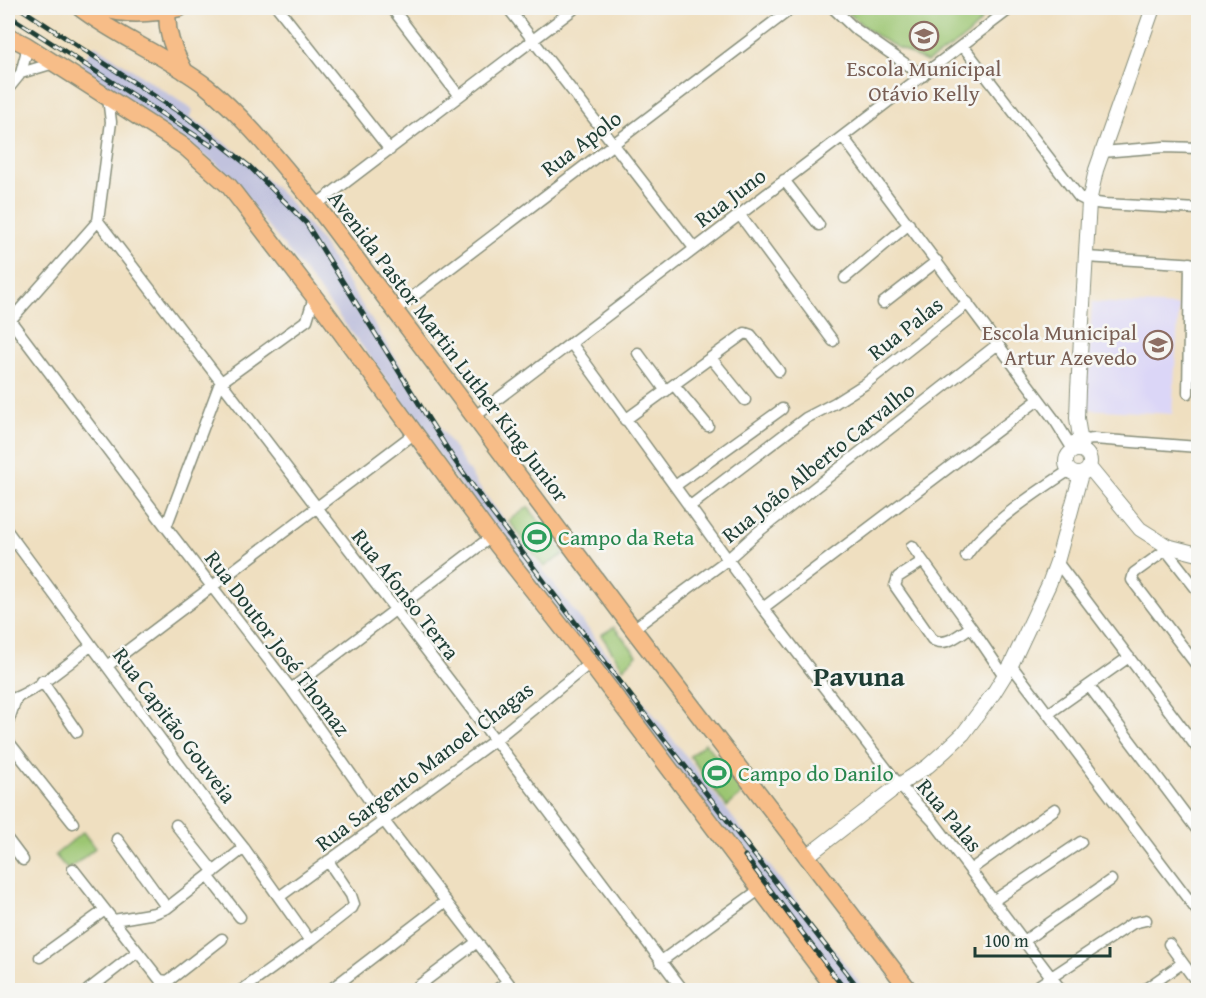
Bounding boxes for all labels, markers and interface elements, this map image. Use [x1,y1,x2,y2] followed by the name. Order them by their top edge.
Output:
[908,20,940,52] school or university icon: Escola Municipal Otávio Kelly
[846,52,1002,109] place label: Escola Municipal Otávio Kelly
[534,102,628,184] street label: Rua Apolo
[688,159,772,235] street label: Rua Juno
[321,183,577,509] street label: Avenida Pastor Martin Luther King Junior
[861,288,949,368] street label: Rua Palas
[982,316,1137,373] place label: Escola Municipal Artur Azevedo
[1142,329,1174,361] school or university icon: Escola Municipal Artur Azevedo
[714,374,922,550] street label: Rua João Alberto Carvalho
[521,521,553,553] sports icon: Campo da Reta
[558,521,695,553] place label: Campo da Reta
[345,522,468,667] street label: Rua Afonso Terra
[197,543,359,743] street label: Rua Doutor José Thomaz
[106,640,245,810] street label: Rua Capitão Gouveia
[813,655,905,696] district label: Pavuna
[308,673,540,859] street label: Rua Sargento Manoel Chagas
[701,757,733,789] sports icon: Campo do Danilo
[738,757,894,789] place label: Campo do Danilo
[910,771,990,859] street label: Rua Palas
[975,920,1110,958] scale bar
[984,927,1029,954] text: 100 m

